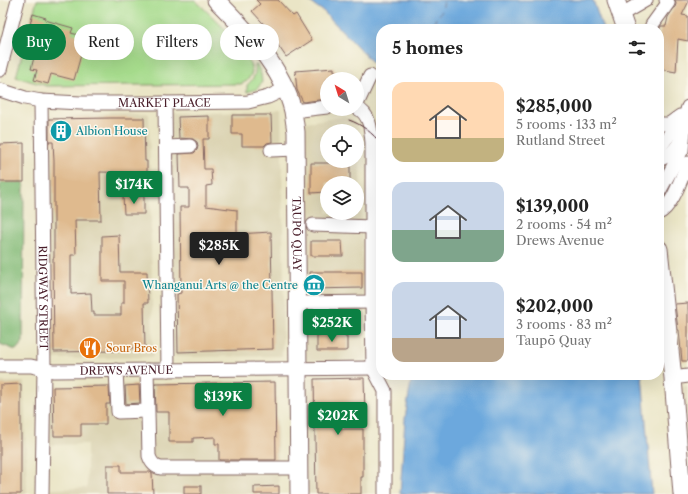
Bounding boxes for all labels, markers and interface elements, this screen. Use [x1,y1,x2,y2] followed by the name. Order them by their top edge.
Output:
[12,24,66,60] chip: Buy
[74,24,134,60] chip: Rent
[142,24,212,60] chip: Filters
[220,24,279,60] chip: New
[626,37,648,59] icon: filters
[392,38,463,58] text: 5 homes
[320,72,364,116] north arrow
[320,72,364,220] map controls
[118,95,211,110] street label: MARKET PLACE
[516,96,592,116] text: $285,000
[424,98,472,146] icon: home
[516,116,617,132] text: 5 rooms · 133 m²
[48,118,74,144] building icon: Albion House
[75,124,148,138] place label: Albion House
[320,124,364,168] button: locate
[516,132,605,148] text: Rutland Street
[106,171,162,205] pin: $174K
[115,176,153,192] text: $174K
[320,176,364,220] button: layers
[290,196,304,272] street label: TAUPŌ QUAY
[516,196,589,216] text: $139,000
[424,198,472,246] icon: home
[516,216,612,232] text: 2 rooms · 54 m²
[191,232,247,266] pin: $285K
[516,232,604,248] text: Drews Avenue
[199,237,239,253] text: $285K
[36,245,51,351] street label: RIDGWAY STREET
[301,272,327,298] museum icon: Whanganui Arts @ the Centre
[141,278,298,292] place label: Whanganui Arts @ the Centre
[516,296,593,316] text: $202,000
[424,298,472,346] icon: home
[304,309,360,343] pin: $252K
[312,314,352,330] text: $252K
[516,316,612,332] text: 3 rooms · 83 m²
[516,332,591,348] text: Taupō Quay
[77,335,103,361] restaurant icon: Sour Bros
[106,341,157,355] place label: Sour Bros
[80,363,174,378] street label: DREWS AVENUE
[195,383,251,417] pin: $139K
[204,388,242,404] text: $139K
[310,402,366,436] pin: $202K
[317,407,359,423] text: $202K

